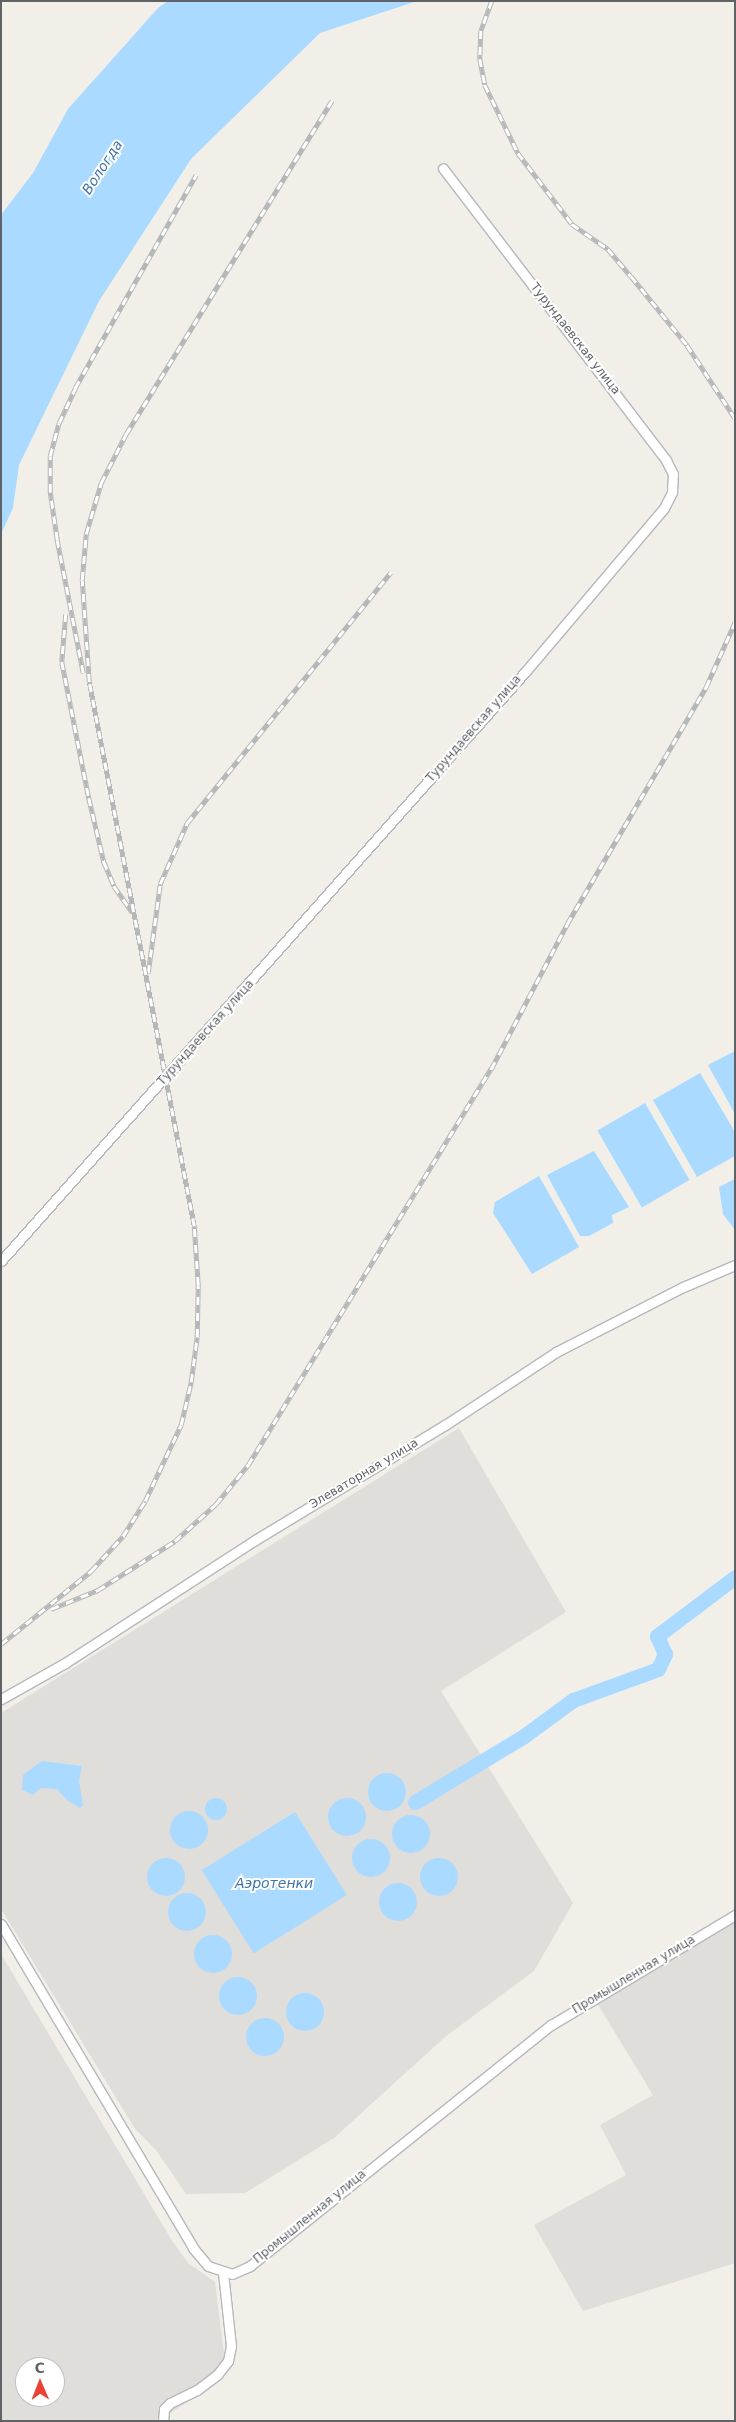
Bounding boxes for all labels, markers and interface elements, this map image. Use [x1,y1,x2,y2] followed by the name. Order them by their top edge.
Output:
[78,137,126,197] water label: Вологда
[527,280,623,398] street label: Турундаевская улица
[423,672,525,786] street label: Турундаевская улица
[155,977,257,1089] street label: Турундаевская улица
[307,1436,421,1512] street label: Элеваторная улица
[235,1875,313,1891] water label: Аэротенки
[570,1933,698,2017] street label: Промышленная улица
[251,2167,369,2267] street label: Промышленная улица
[15,2357,65,2407] north arrow
[34,2360,45,2376] text: С

